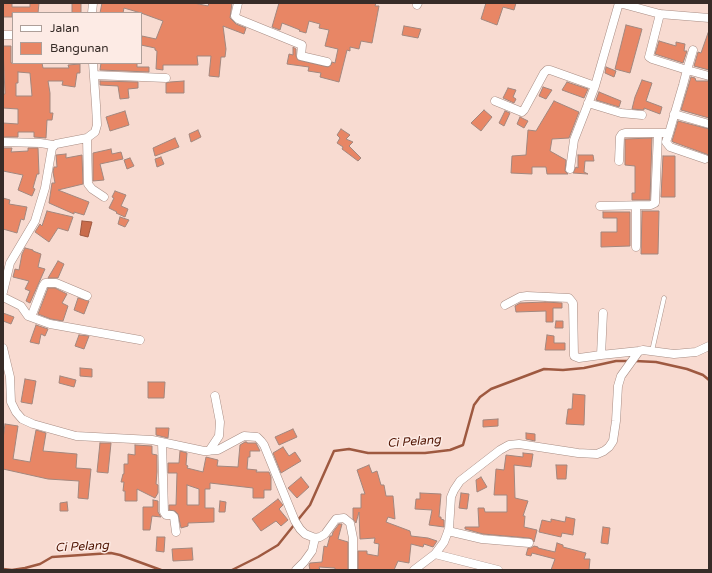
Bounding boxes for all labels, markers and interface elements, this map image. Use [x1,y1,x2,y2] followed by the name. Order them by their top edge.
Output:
[12,12,142,64] legend
[50,21,79,35] text: Jalan
[50,41,109,55] text: Bangunan
[387,433,441,451] water label: Ci Pelang
[55,538,109,556] water label: Ci Pelang

